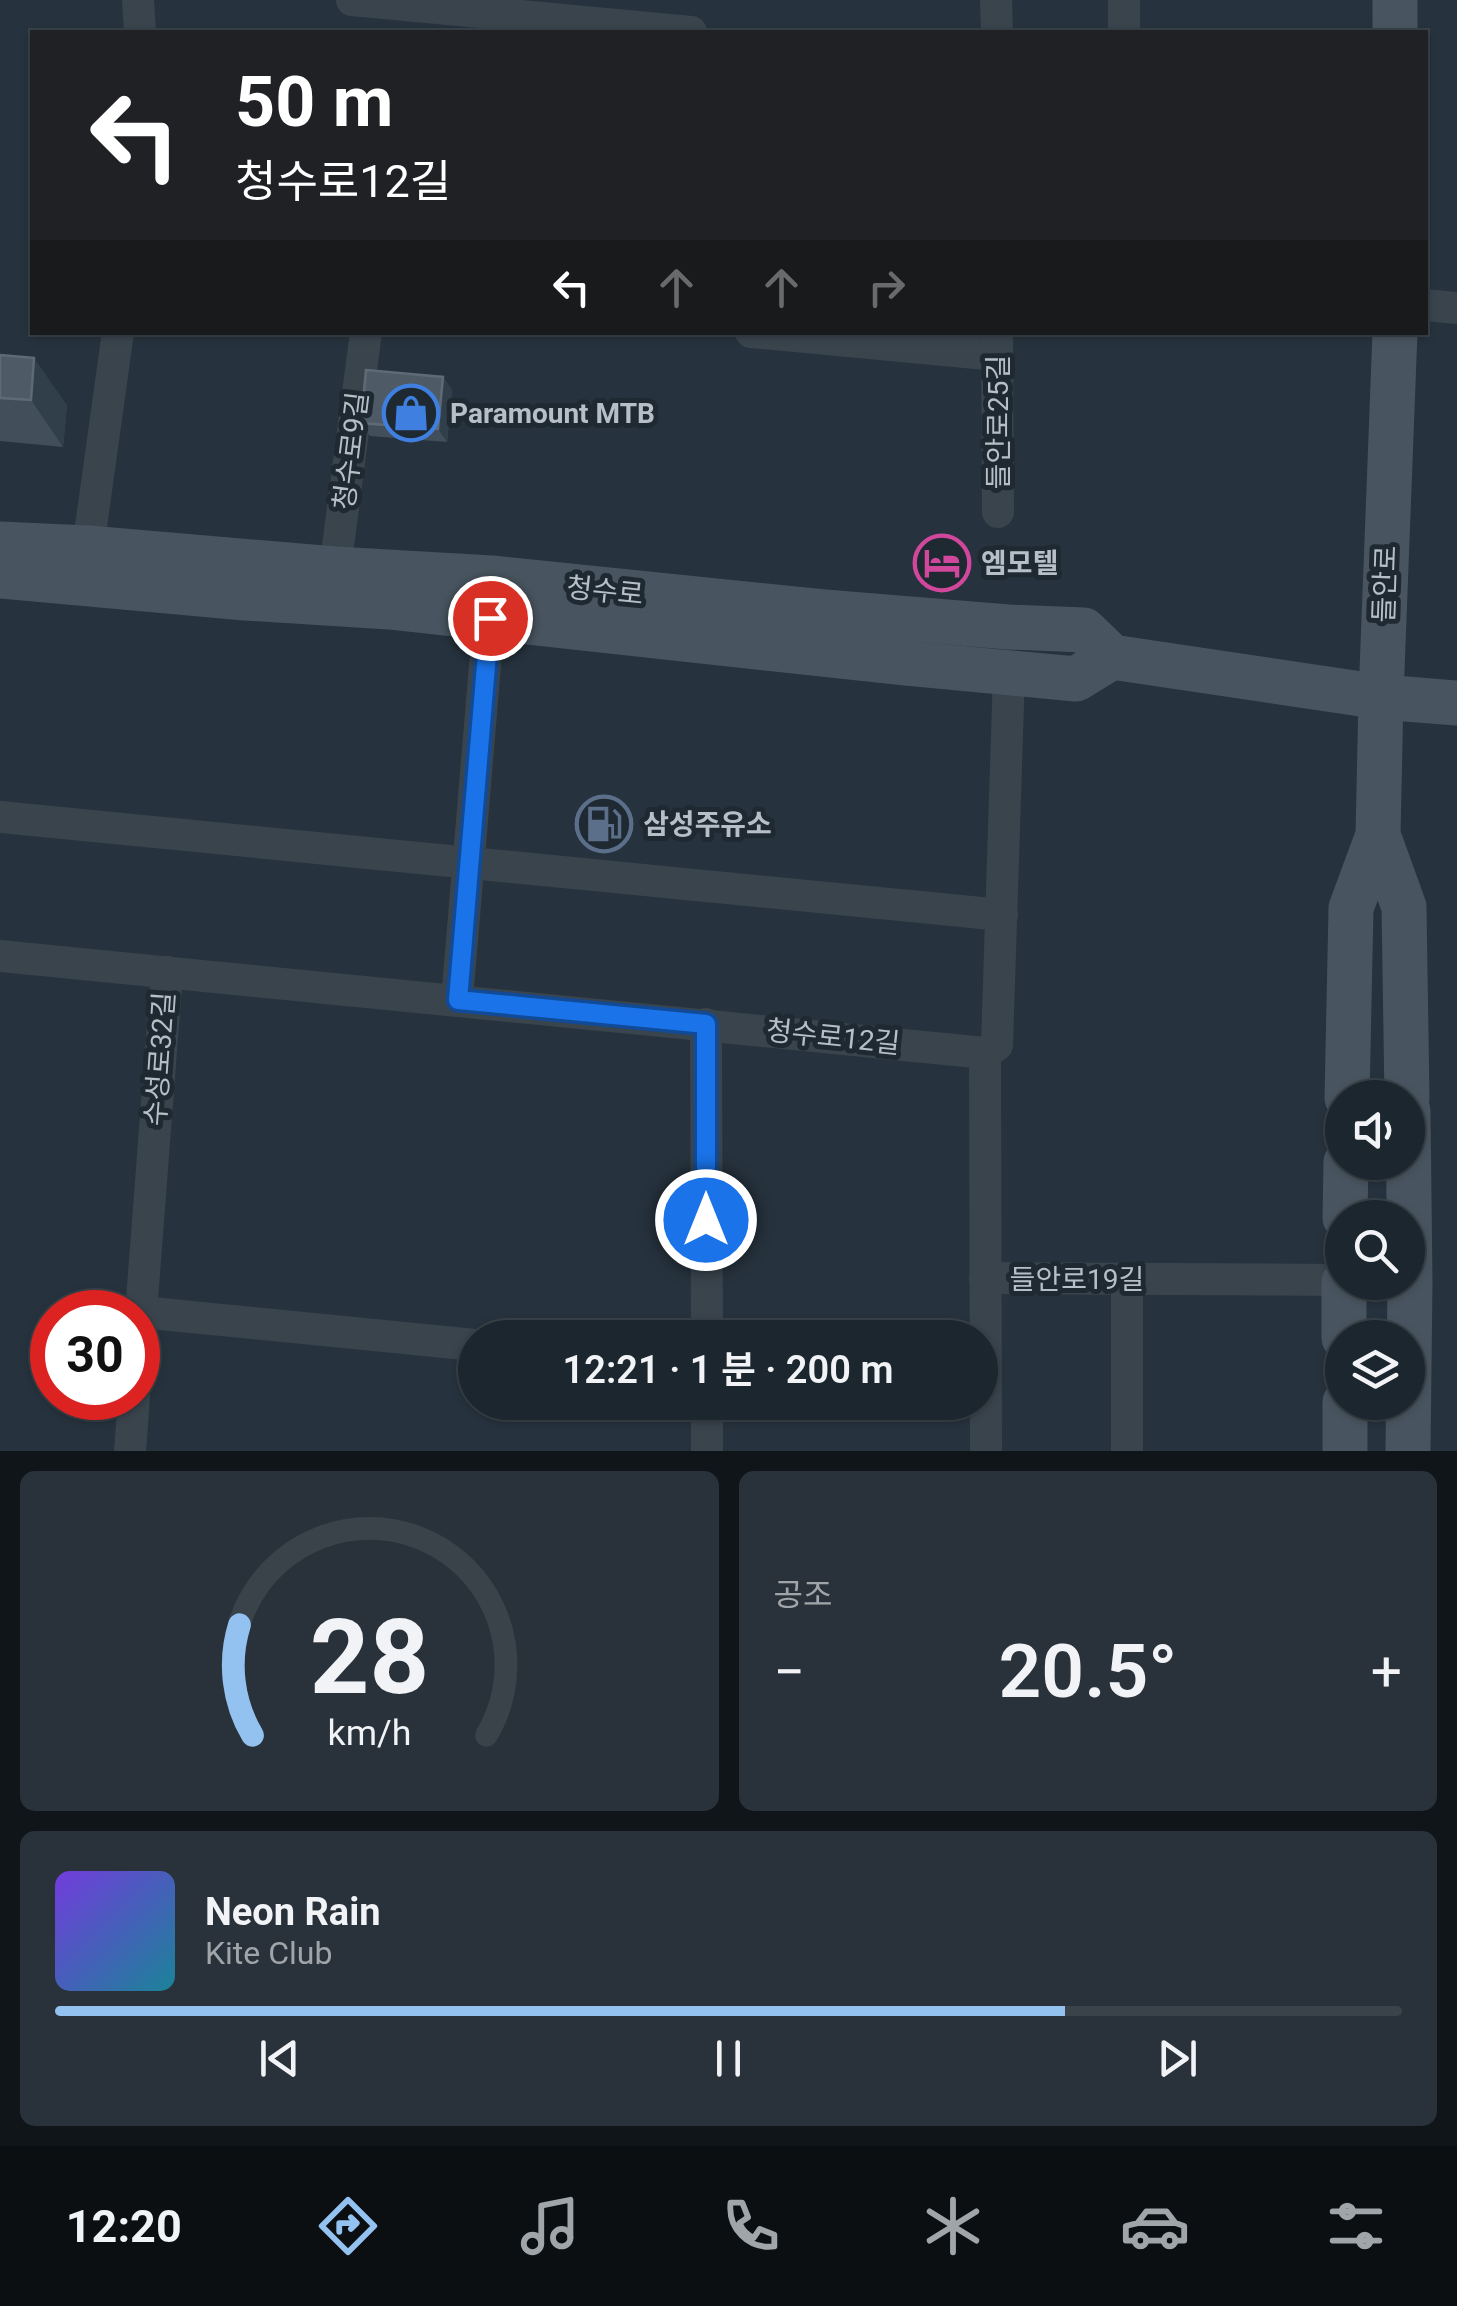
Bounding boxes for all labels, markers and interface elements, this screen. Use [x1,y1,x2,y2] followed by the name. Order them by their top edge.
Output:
[235,61,393,143] text: 50 m
[70,70,200,200] icon: left
[235,155,451,208] text: 청수로12길
[544,260,599,315] icon: left
[649,260,704,315] icon: ahead
[754,260,809,315] icon: ahead
[859,260,914,315] icon: right
[982,355,1015,489] street label: 들안로25길
[381,383,441,443] shop icon: Paramount MTB
[327,390,375,512] street label: 청수로9길
[450,397,655,430] place label: Paramount MTB
[912,533,972,593] hotel icon: 엠모텔
[1367,545,1403,623] street label: 들안로
[981,547,1058,580] place label: 엠모텔
[565,571,645,611] street label: 청수로
[448,576,533,661] pin
[463,591,518,646] icon: arrive
[574,794,634,854] fuel station icon: 삼성주유소
[643,808,772,841] place label: 삼성주유소
[139,991,181,1127] street label: 수성로32길
[764,1014,902,1060] street label: 청수로12길
[1325,1080,1425,1420] map controls
[1325,1080,1425,1180] button: sound
[654,1168,758,1272] position arrow
[1325,1200,1425,1300] button: search
[1010,1263,1144,1296] street label: 들안로19길
[30,1290,160,1420] speed limit sign: 30
[1325,1320,1425,1420] button: layers
[563,1348,893,1392] text: 12:21 · 1 분 · 200 m
[774,1576,832,1614] text: 공조
[310,1597,429,1718] text: 28
[998,1627,1177,1715] text: 20.5°
[774,1640,805,1704] text: −
[1371,1640,1402,1704] text: +
[327,1712,411,1754] text: km/h
[205,1890,381,1934] text: Neon Rain
[205,1934,332,1972] text: Kite Club
[252,2031,307,2086] icon: previous
[701,2031,756,2086] icon: pause
[1150,2031,1205,2086] icon: next
[313,2191,383,2261] icon: directions
[515,2191,585,2261] icon: music
[716,2191,786,2261] icon: phone
[918,2191,988,2261] icon: climate
[1120,2191,1190,2261] icon: car
[1321,2191,1391,2261] icon: filters
[66,2200,182,2253] text: 12:20

